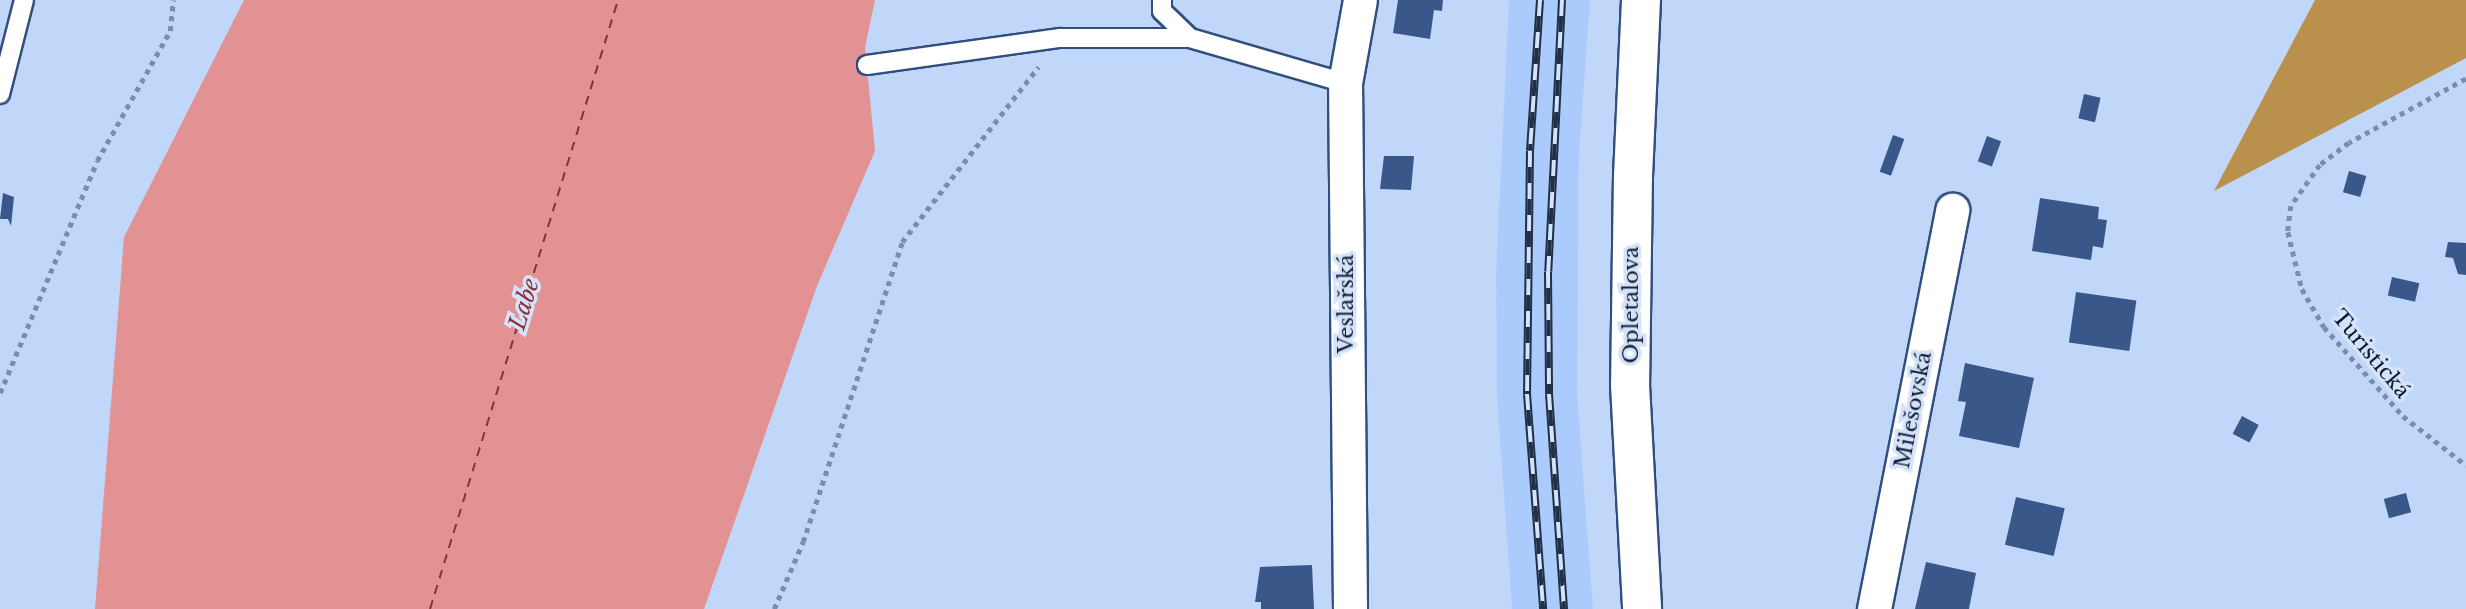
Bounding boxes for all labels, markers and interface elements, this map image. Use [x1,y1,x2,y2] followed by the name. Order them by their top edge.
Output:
[1618,247,1644,363] street label: Opletalova
[1333,255,1359,353] street label: Veslařská
[503,275,545,333] water label: Labe
[2327,305,2415,403] street label: Turistická
[1889,349,1937,471] street label: Milešovská

